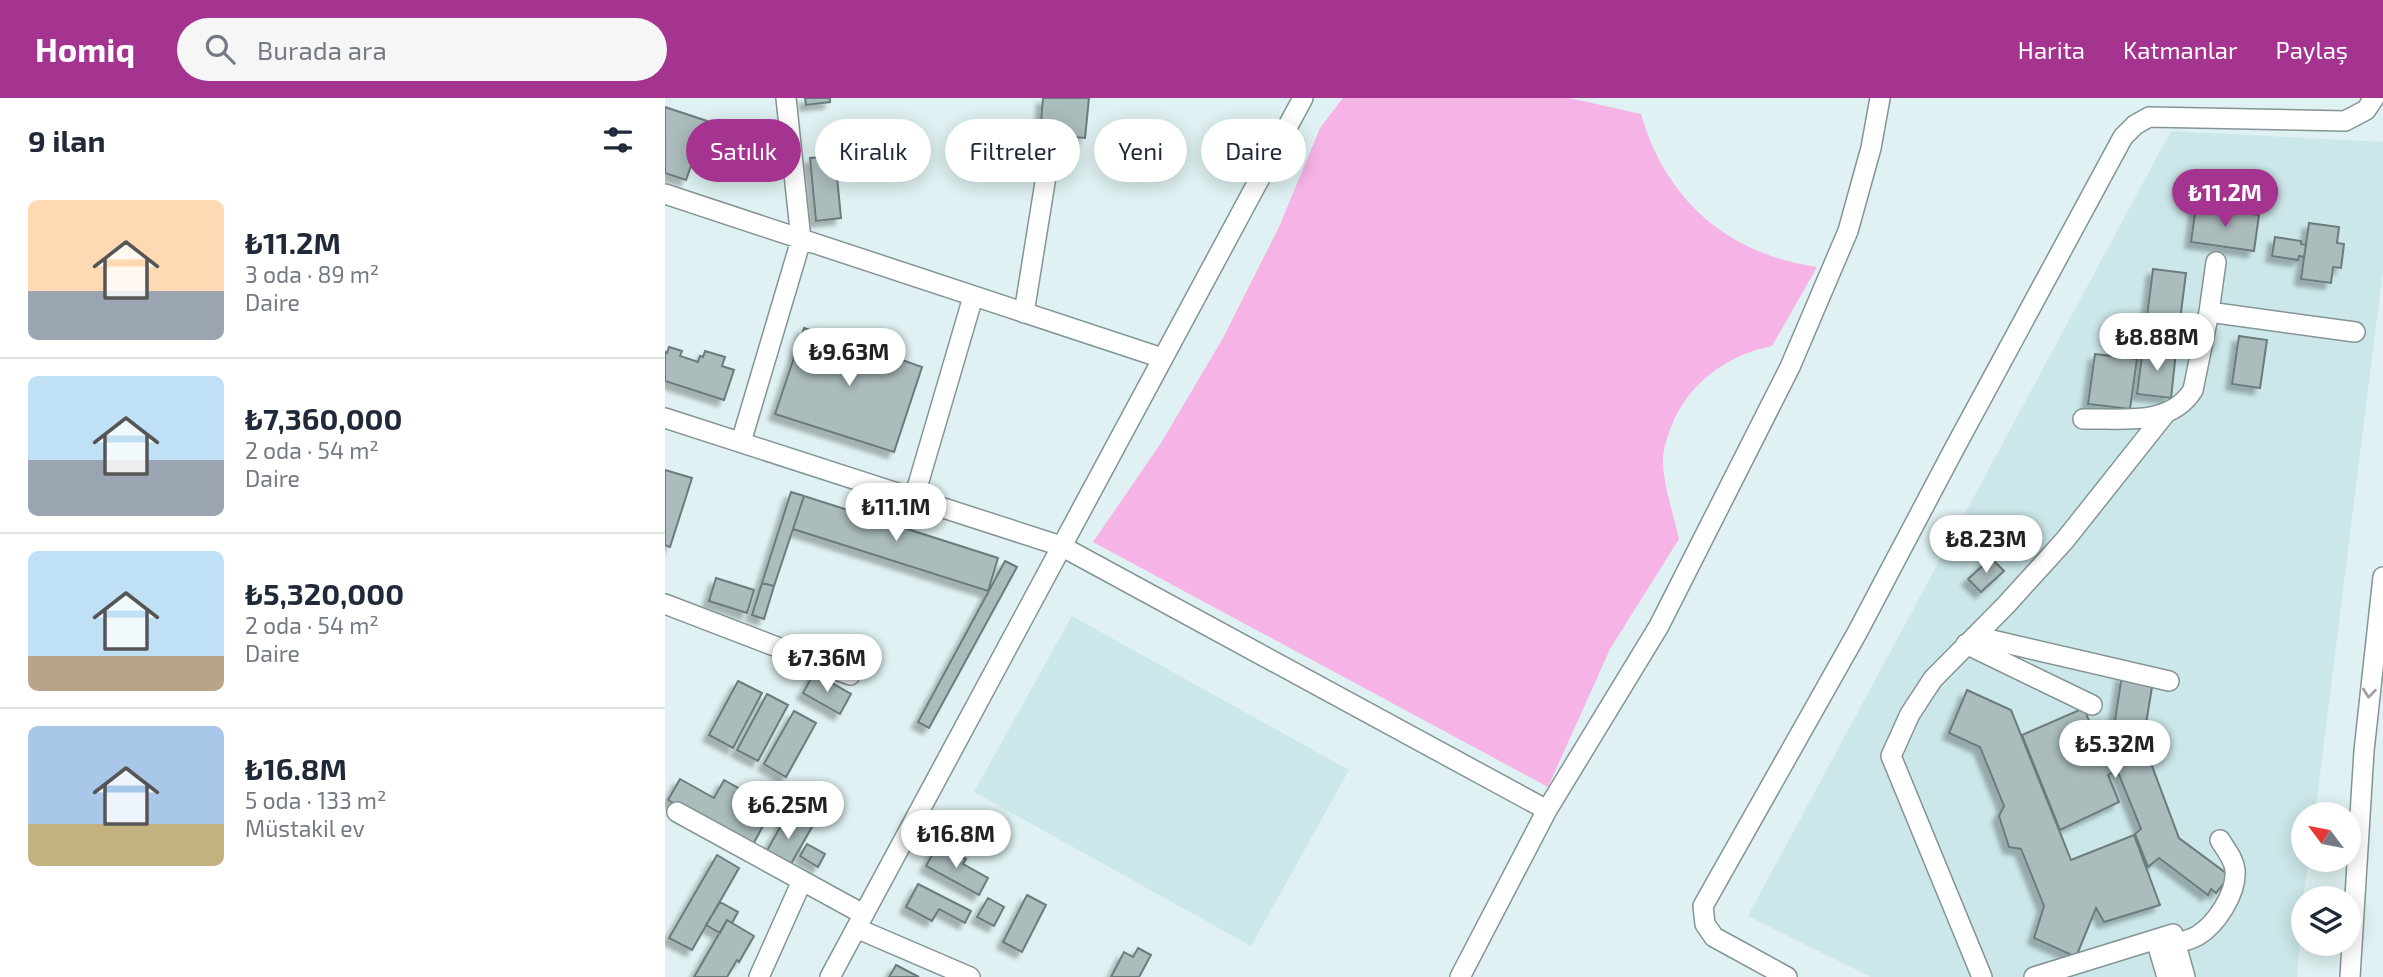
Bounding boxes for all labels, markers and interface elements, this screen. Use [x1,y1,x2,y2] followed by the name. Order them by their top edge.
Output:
[177,18,667,81] search box
[35,29,135,69] text: Homiq
[201,30,239,68] icon: search
[257,34,387,65] text: Burada ara
[2018,35,2085,64] text: Harita
[2123,35,2238,64] text: Katmanlar
[2276,35,2348,64] text: Paylaş
[686,119,801,182] chip: Satılık
[815,119,931,182] chip: Kiralık
[945,119,1080,182] chip: Filtreler
[1094,119,1187,182] chip: Yeni
[1201,119,1306,182] chip: Daire
[599,121,637,159] icon: filters
[28,122,105,158] text: 9 ilan
[2168,170,2282,229] pin: ₺11.2M
[2188,178,2262,206] text: ₺11.2M
[245,224,341,260] text: ₺11.2M
[84,228,168,312] icon: home
[245,260,379,288] text: 3 oda · 89 m²
[245,288,300,316] text: Daire
[2100,314,2214,373] pin: ₺8.88M
[2115,322,2199,350] text: ₺8.88M
[792,328,906,388] pin: ₺9.63M
[809,337,889,365] text: ₺9.63M
[245,400,402,436] text: ₺7,360,000
[84,404,168,488] icon: home
[245,436,379,464] text: 2 oda · 54 m²
[245,464,300,492] text: Daire
[839,484,953,543] pin: ₺11.1M
[861,492,931,520] text: ₺11.1M
[1929,516,2043,575] pin: ₺8.23M
[1945,524,2027,552] text: ₺8.23M
[245,575,404,611] text: ₺5,320,000
[84,579,168,663] icon: home
[245,611,379,639] text: 2 oda · 54 m²
[770,634,884,694] pin: ₺7.36M
[245,639,300,667] text: Daire
[788,643,866,671] text: ₺7.36M
[2362,688,2377,699] one-way arrow
[2058,720,2172,780] pin: ₺5.32M
[2075,729,2155,757] text: ₺5.32M
[245,750,347,786] text: ₺16.8M
[84,754,168,838] icon: home
[731,782,845,841] pin: ₺6.25M
[245,786,387,814] text: 5 oda · 133 m²
[748,790,828,818] text: ₺6.25M
[2291,802,2361,872] north arrow
[2291,802,2361,956] map controls
[899,810,1013,870] pin: ₺16.8M
[245,814,365,842] text: Müstakil ev
[917,819,995,847] text: ₺16.8M
[2291,886,2361,956] button: layers

